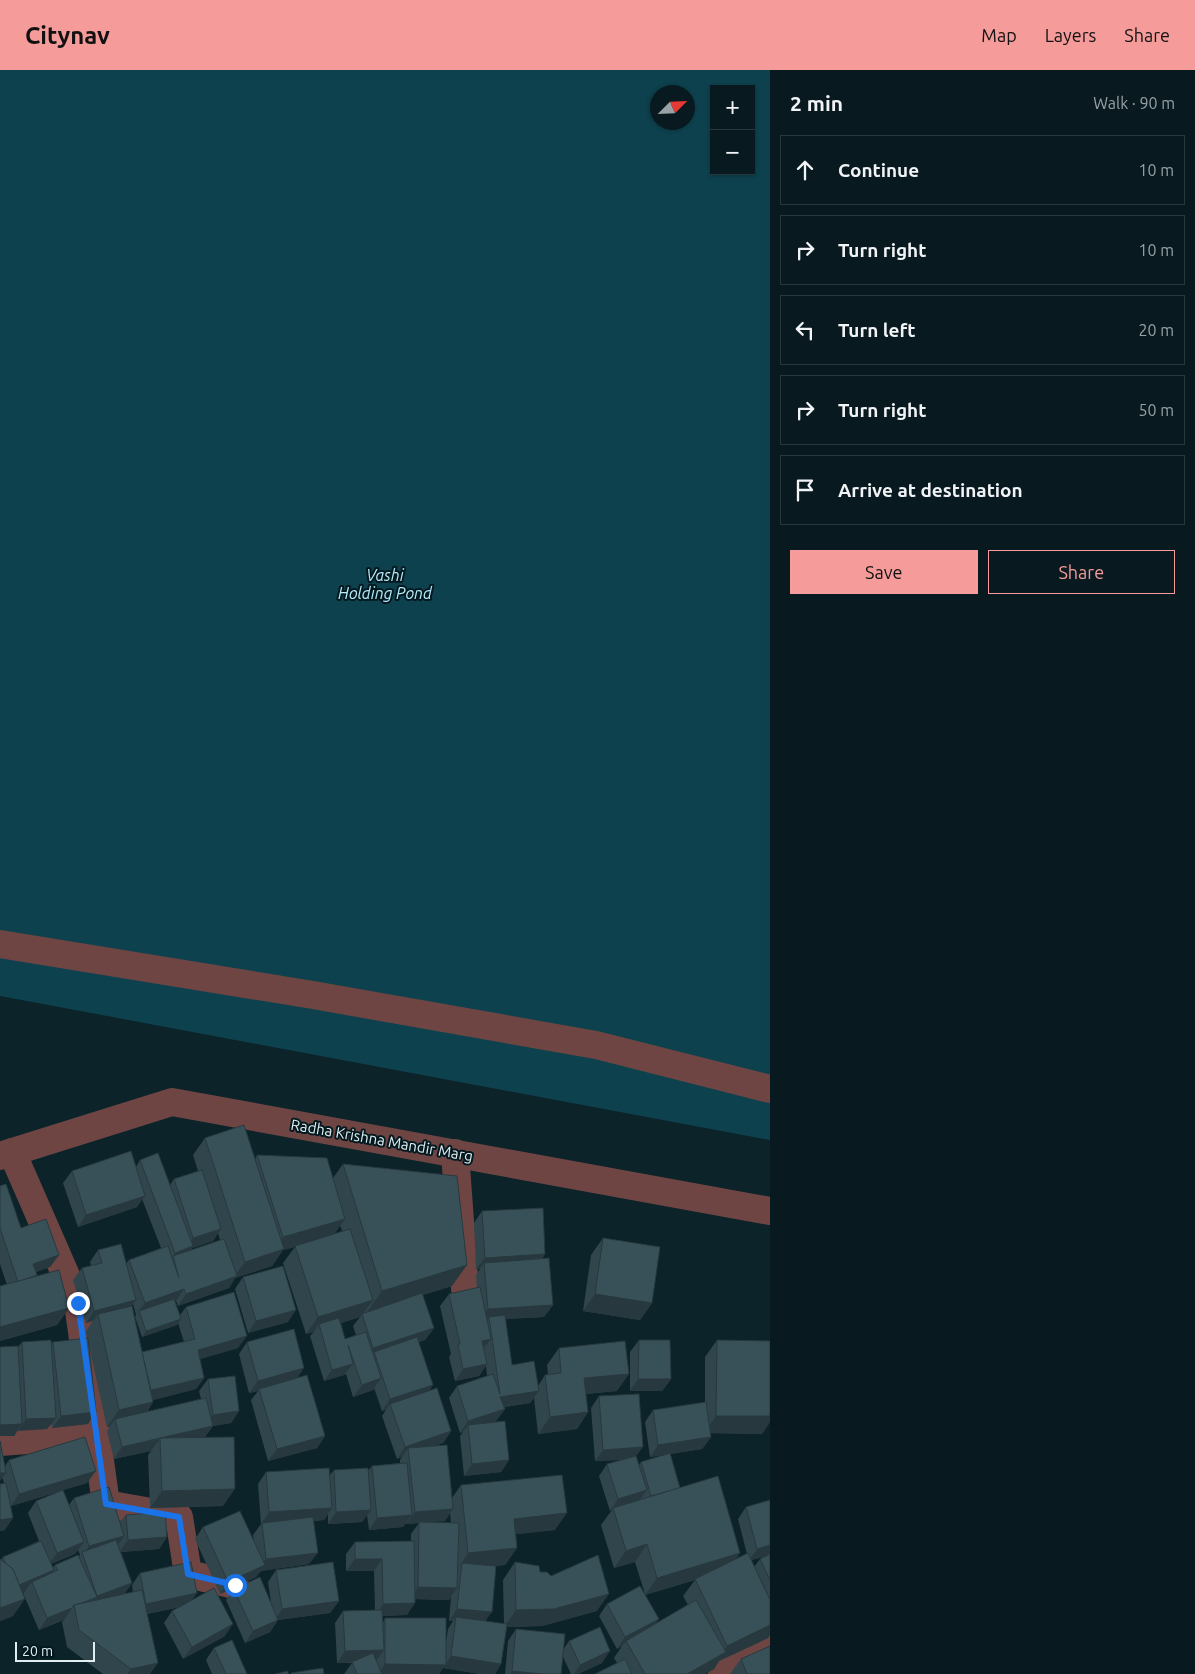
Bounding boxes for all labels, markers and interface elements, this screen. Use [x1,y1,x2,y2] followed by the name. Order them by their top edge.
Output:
[25,22,110,49] text: Citynav
[981,25,1017,45] text: Map
[1045,25,1096,45] text: Layers
[1124,25,1170,45] text: Share
[650,85,695,130] north arrow
[710,85,755,175] map controls
[710,85,755,130] button: +
[790,91,843,115] text: 2 min
[1093,94,1175,112] text: Walk · 90 m
[710,130,755,175] button: −
[791,156,819,184] icon: ahead
[838,159,919,181] text: Continue
[1138,161,1174,179] text: 10 m
[791,236,819,264] icon: right
[838,239,926,261] text: Turn right
[1138,241,1174,259] text: 10 m
[791,316,819,344] icon: left
[838,319,916,341] text: Turn left
[1138,321,1174,339] text: 20 m
[791,396,819,424] icon: right
[838,399,926,421] text: Turn right
[1138,401,1174,419] text: 50 m
[791,476,819,504] icon: arrive
[838,479,1023,501] text: Arrive at destination
[790,550,978,594] button: Save
[988,550,1175,594] button: Share
[338,566,433,602] water label: Vashi Holding Pond
[290,1116,474,1164] street label: Radha Krishna Mandir Marg
[67,1292,90,1315] route end
[224,1574,247,1597] route start
[15,1639,95,1662] scale bar
[22,1643,53,1659] text: 20 m

